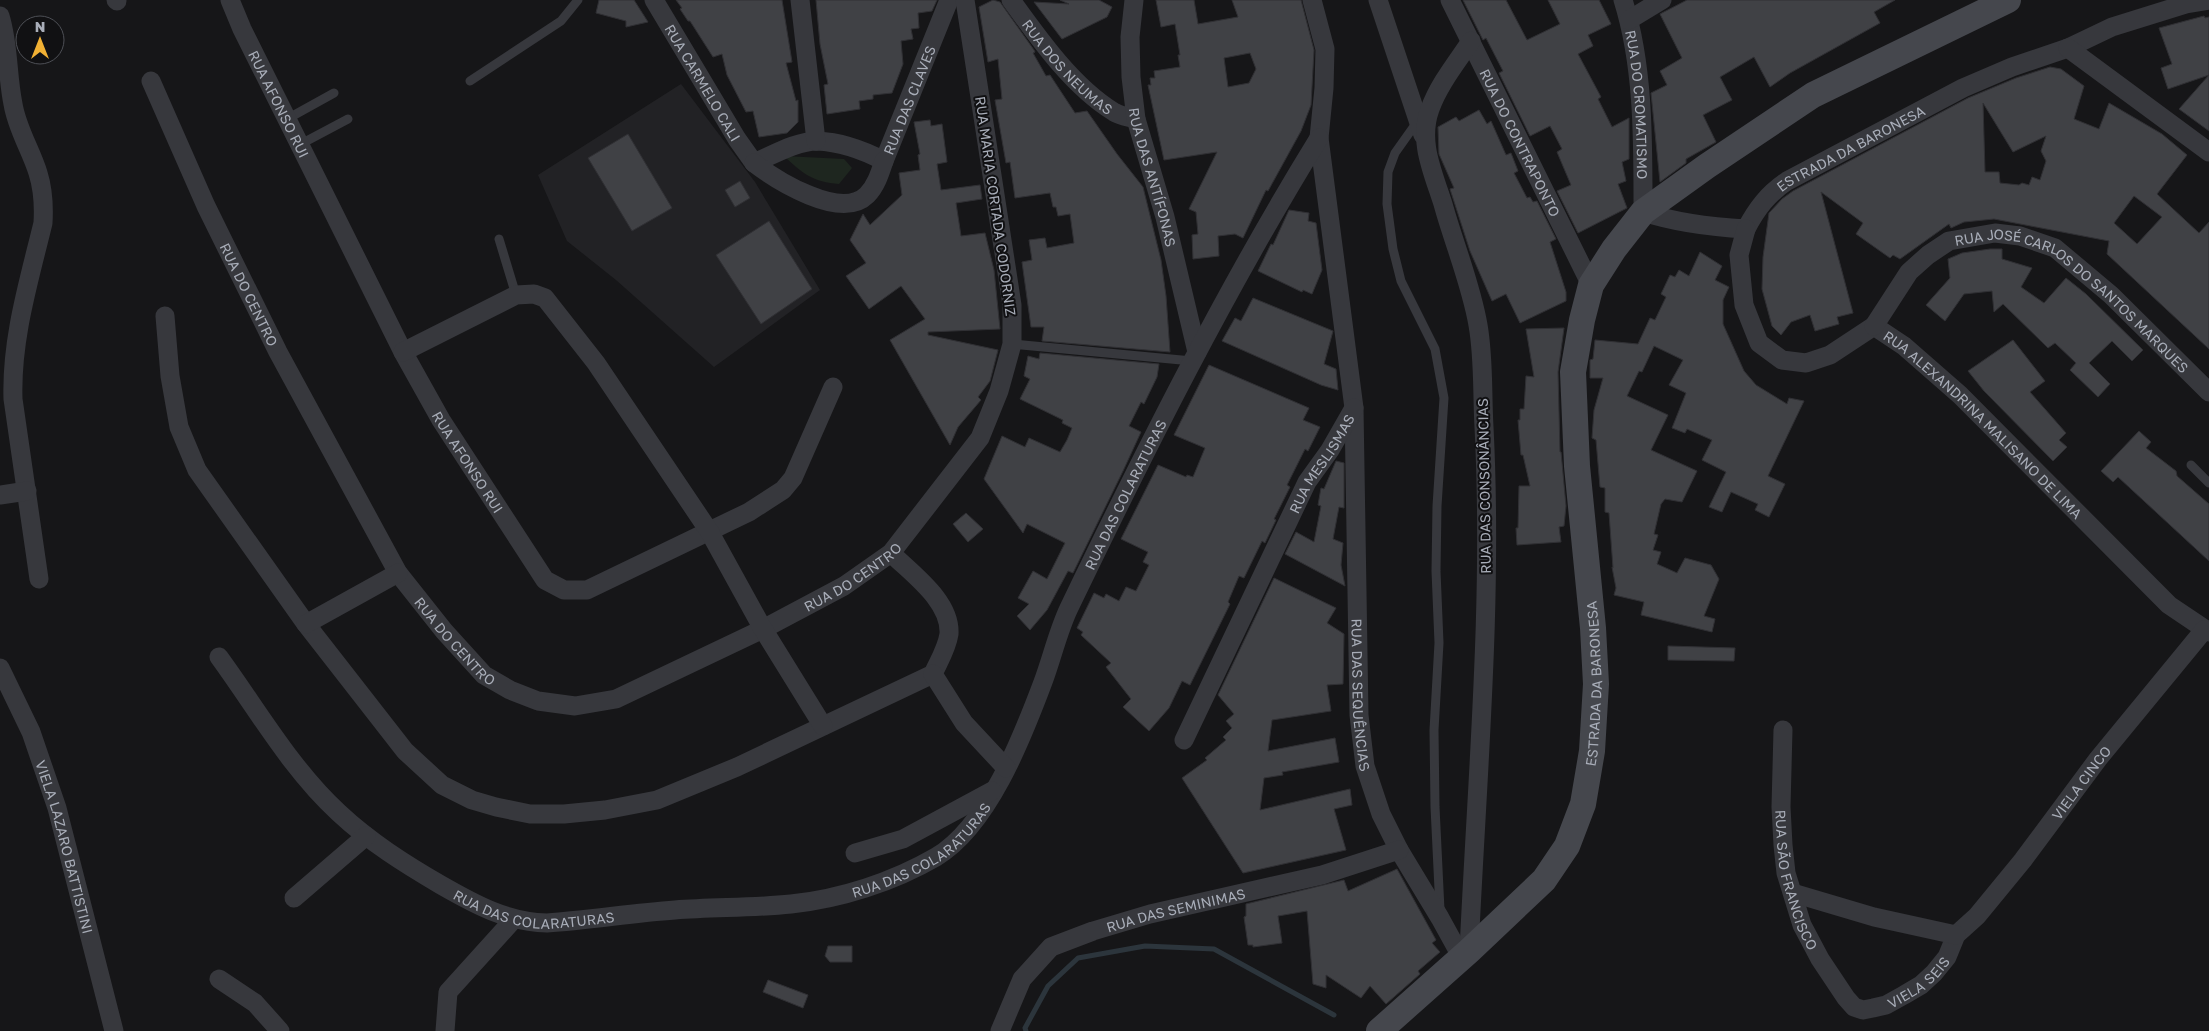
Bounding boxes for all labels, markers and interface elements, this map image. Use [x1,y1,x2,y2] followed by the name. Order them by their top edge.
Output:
[15,15,65,65] north arrow
[1019,16,1116,118] street label: RUA DOS NEUMAS
[35,18,45,35] text: N
[662,21,745,144] street label: RUA CARMELO CALI
[1623,28,1651,179] street label: RUA DO CROMATISMO
[879,43,938,157] street label: RUA DAS CLAVES
[245,47,313,160] street label: RUA AFONSO RUI
[1477,66,1564,219] street label: RUA DO CONTRAPONTO
[972,95,1020,317] street label: RUA MARIA CORTADA CODORNIZ
[1773,101,1928,194] street label: ESTRADA DA BARONESA
[1126,107,1180,248] street label: RUA DAS ANTÍFONAS
[1953,224,2193,376] street label: RUA JOSÉ CARLOS DO SANTOS MARQUES
[217,240,282,349] street label: RUA DO CENTRO
[1881,326,2087,522] street label: RUA ALEXANDRINA MALISANO DE LIMA
[1474,398,1494,574] street label: RUA DAS CONSONÂNCIAS
[429,408,507,516] street label: RUA AFONSO RUI
[1285,411,1357,516] street label: RUA MESLISMAS
[1080,416,1169,572] street label: RUA DAS COLARATURAS
[801,539,905,614] street label: RUA DO CENTRO
[412,593,499,688] street label: RUA DO CENTRO
[1581,600,1605,767] street label: ESTRADA DA BARONESA
[1349,618,1375,773] street label: RUA DAS SEQUÊNCIAS
[2048,742,2114,823] street label: VIELA CINCO
[33,758,97,935] street label: VIELA LAZARO BATTISTINI
[850,799,994,900] street label: RUA DAS COLARATURAS
[1773,809,1822,953] street label: RUA SÃO FRANCISCO
[1104,884,1247,935] street label: RUA DAS SEMINIMAS
[451,885,615,932] street label: RUA DAS COLARATURAS
[1884,953,1953,1011] street label: VIELA SEIS

